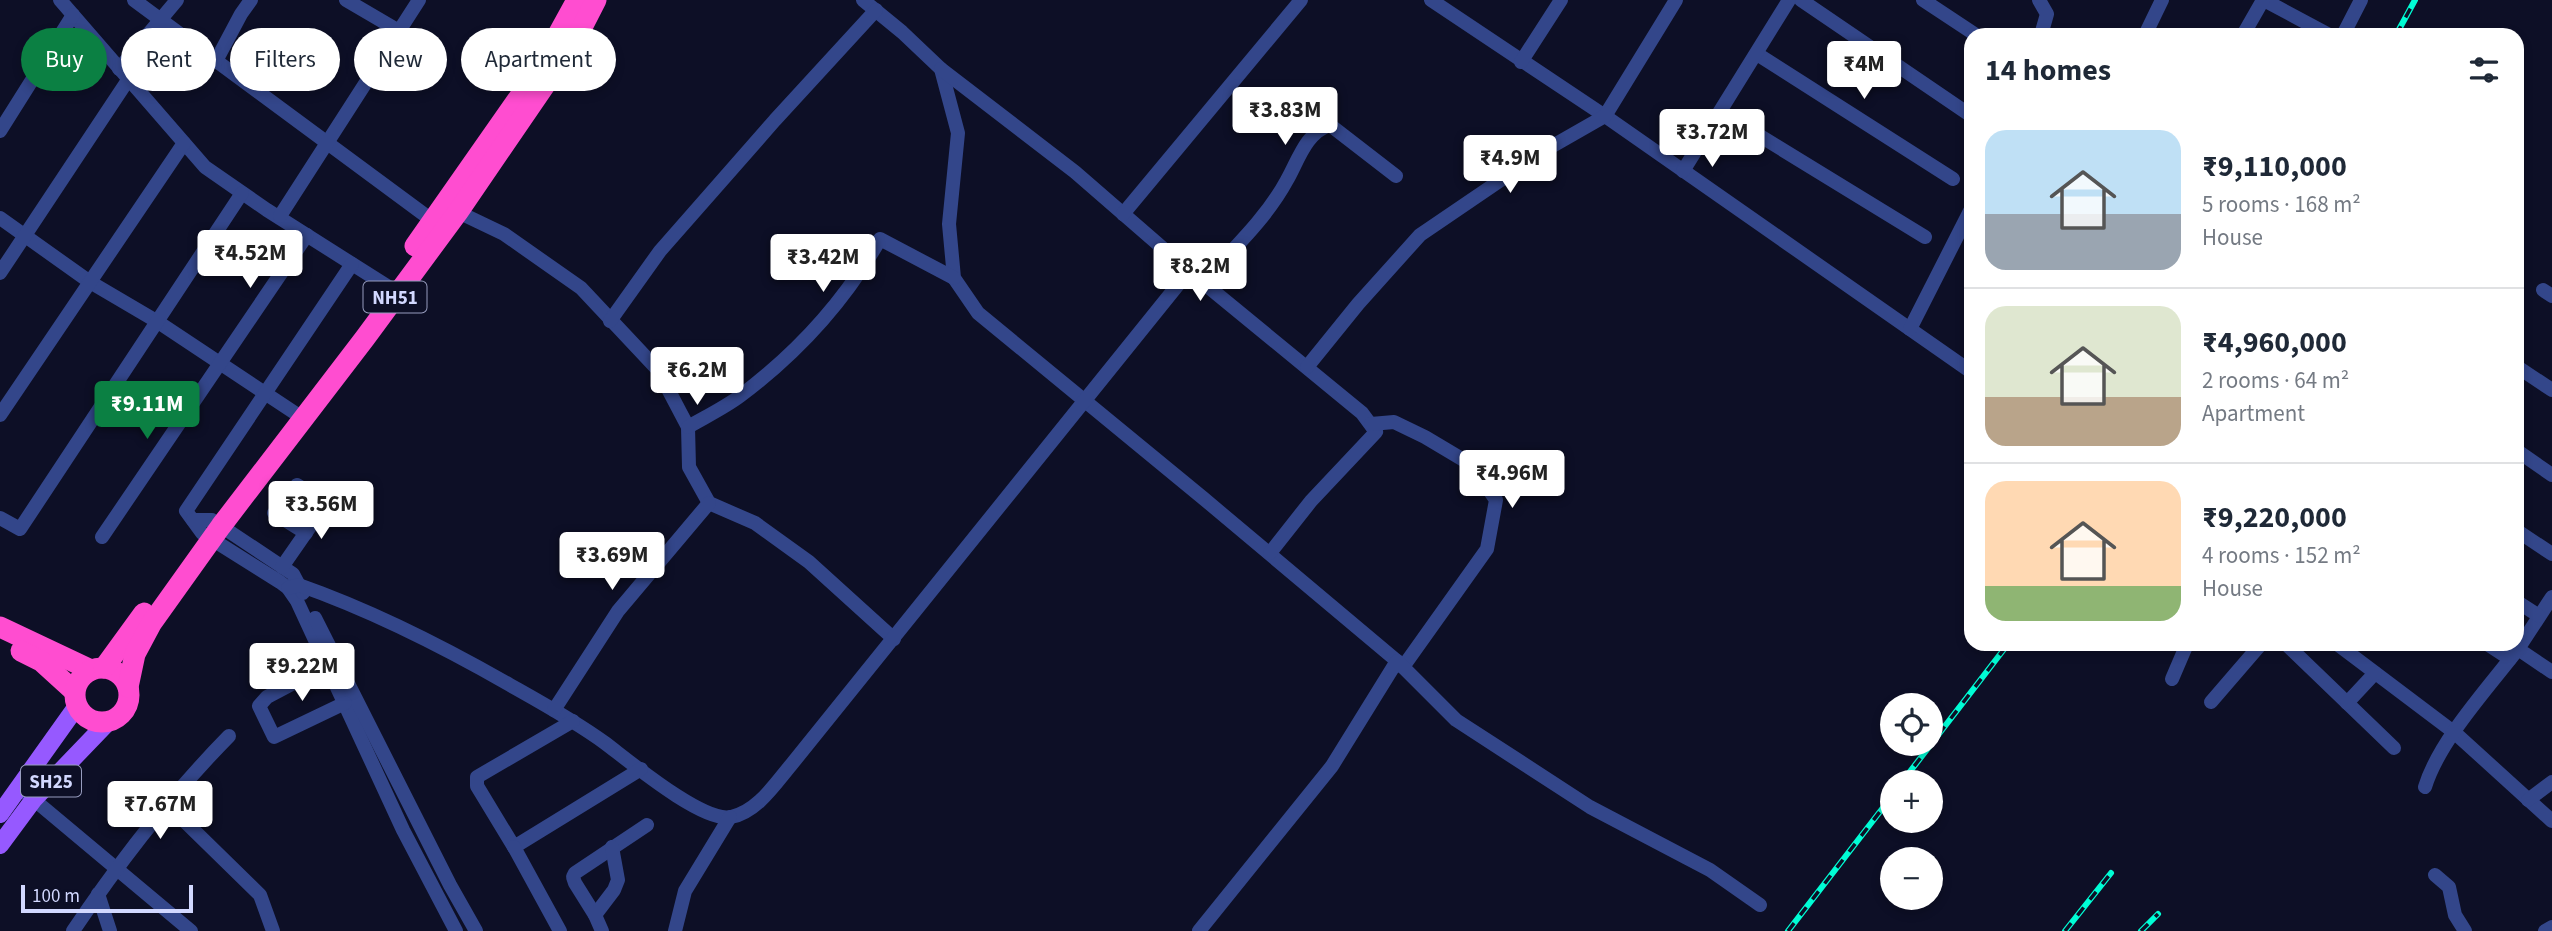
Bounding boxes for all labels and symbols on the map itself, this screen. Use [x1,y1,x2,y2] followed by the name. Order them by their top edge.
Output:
[1830,42,1898,101] pin: ₹4M
[1228,88,1342,147] pin: ₹3.83M
[1655,110,1769,169] pin: ₹3.72M
[1461,136,1559,195] pin: ₹4.9M
[193,230,307,290] pin: ₹4.52M
[766,234,880,294] pin: ₹3.42M
[1151,244,1249,303] pin: ₹8.2M
[364,282,426,312] road number: NH51
[648,348,746,407] pin: ₹6.2M
[90,382,204,441] pin: ₹9.11M
[1455,450,1569,510] pin: ₹4.96M
[264,482,378,541] pin: ₹3.56M
[555,532,669,592] pin: ₹3.69M
[245,644,359,703] pin: ₹9.22M
[21,766,81,796] road number: SH25
[103,782,217,841] pin: ₹7.67M
[21,882,192,914] scale bar

